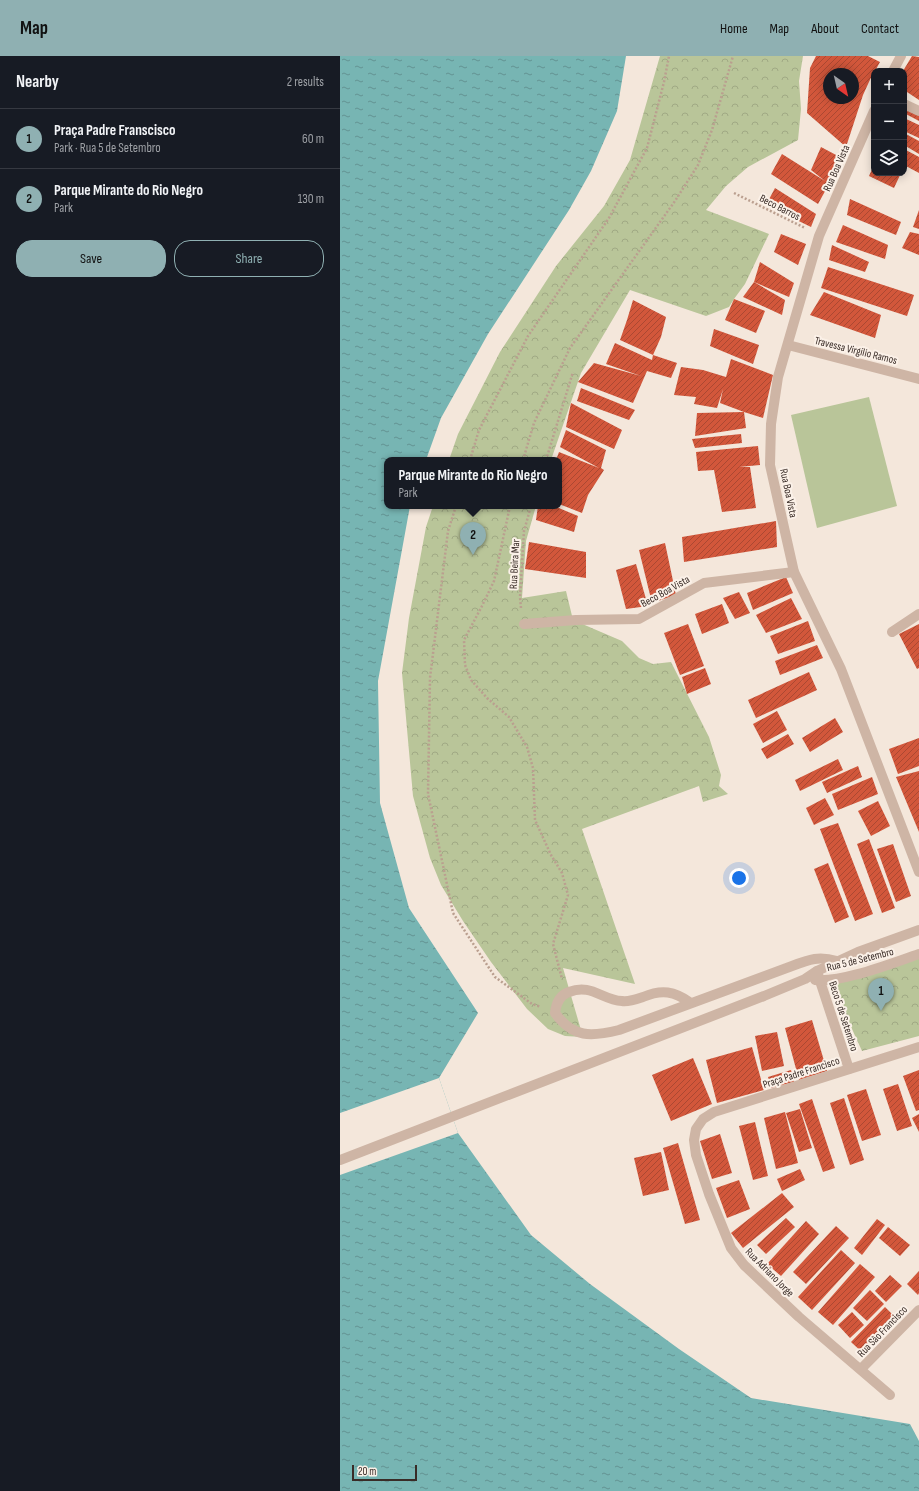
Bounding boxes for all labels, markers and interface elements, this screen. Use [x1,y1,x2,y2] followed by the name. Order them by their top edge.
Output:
[20,17,48,40] text: Map
[720,20,748,37] text: Home
[770,20,789,37] text: Map
[811,20,839,37] text: About
[861,20,899,37] text: Contact
[823,68,859,104] north arrow
[871,68,907,176] map controls
[871,68,907,104] button: +
[16,72,59,92] text: Nearby
[287,74,324,90] text: 2 results
[871,104,907,140] button: −
[54,121,176,140] text: Praça Padre Franscisco
[26,131,32,147] text: 1
[302,131,324,147] text: 60 m
[54,140,161,156] text: Park · Rua 5 de Setembro
[871,140,907,176] button: layers
[820,143,852,193] street label: Rua Boa Vista
[54,181,203,200] text: Parque Mirante do Rio Negro
[26,191,32,207] text: 2
[298,191,324,207] text: 130 m
[757,192,802,223] street label: Beco Barros
[54,200,73,216] text: Park
[16,240,166,277] button: Save
[174,240,324,277] button: Share
[813,334,899,367] street label: Travessa Virgílio Ramos
[384,457,562,509] popup
[399,466,547,485] text: Parque Mirante do Rio Negro
[777,468,800,519] street label: Rua Boa Vista
[399,485,418,501] text: Park
[460,522,486,555] pin: 2
[507,539,522,589] street label: Rua Beira Mar
[639,573,692,610] street label: Beco Boa Vista
[729,868,749,888] your location
[825,945,895,974] street label: Rua 5 de Setembro
[868,978,894,1011] pin: 1
[826,979,861,1053] street label: Beco 5 de Setembro
[761,1054,842,1091] street label: Praça Padre Francisco
[743,1245,797,1299] street label: Rua Adriano Jorge
[855,1303,910,1360] street label: Rua São Francisco
[352,1463,417,1482] scale bar
[358,1465,376,1478] text: 20 m

